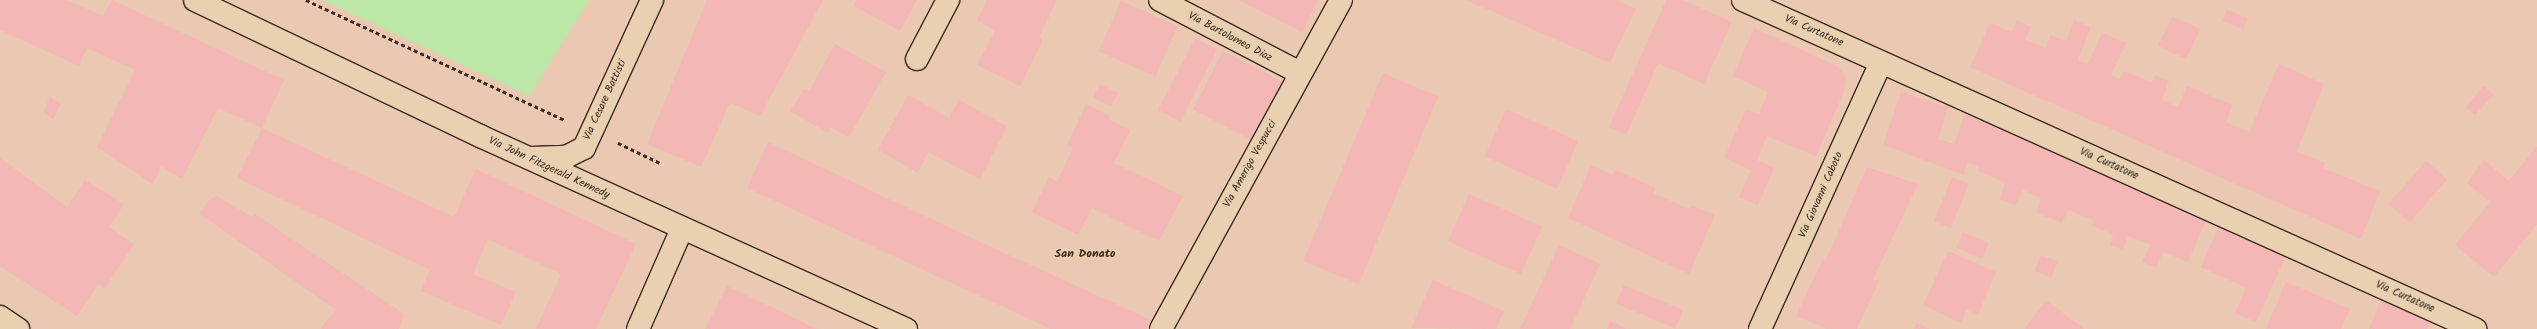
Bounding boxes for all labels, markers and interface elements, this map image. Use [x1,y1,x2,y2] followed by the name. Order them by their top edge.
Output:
[1186,9,1274,65] street label: Via Bartolomeo Diaz
[1783,12,1845,50] street label: Via Curtatone
[581,58,629,142] street label: Via Cesare Battisti
[1221,118,1279,210] street label: Via Amerigo Vespucci
[486,134,612,202] street label: Via John Fitzgerald Kennedy
[2078,145,2140,183] street label: Via Curtatone
[1796,150,1846,240] street label: Via Giovanni Caboto
[1054,247,1116,261] district label: San Donato
[2374,278,2436,316] street label: Via Curtatone

